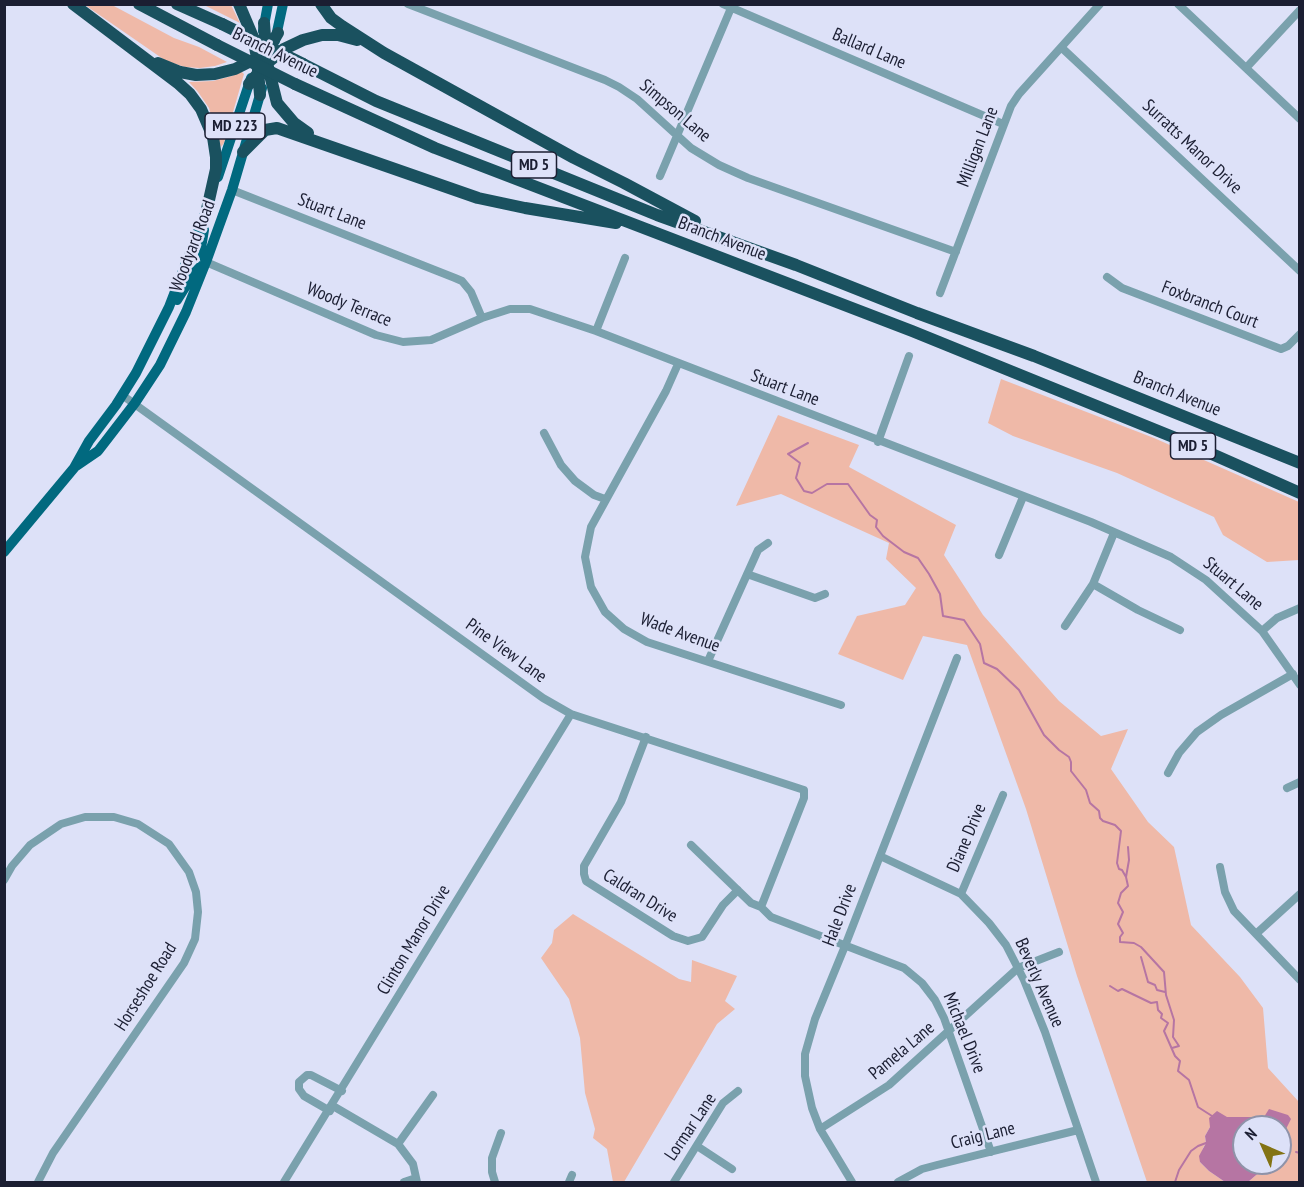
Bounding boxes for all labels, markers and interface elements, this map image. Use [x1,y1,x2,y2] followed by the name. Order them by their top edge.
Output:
[229,23,321,83] street label: Branch Avenue
[829,24,909,74] street label: Ballard Lane
[635,75,715,147] street label: Simpson Lane
[1138,95,1246,199] street label: Surratts Manor Drive
[953,104,1003,190] street label: Milligan Lane
[205,113,265,139] road number: MD 223
[512,152,556,178] road number: MD 5
[295,189,369,235] street label: Stuart Lane
[166,197,220,295] street label: Woodyard Road
[675,212,769,266] street label: Branch Avenue
[1159,277,1261,333] street label: Foxbranch Court
[303,278,395,332] street label: Woody Terrace
[748,365,822,411] street label: Stuart Lane
[1130,367,1224,421] street label: Branch Avenue
[1170,433,1216,459] road number: MD 5
[1199,553,1267,615] street label: Stuart Lane
[637,609,723,657] street label: Wade Avenue
[461,614,551,688] street label: Pine View Lane
[943,800,991,876] street label: Diane Drive
[599,865,681,927] street label: Caldran Drive
[373,881,455,999] street label: Clinton Manor Drive
[818,881,862,949] street label: Hale Drive
[1010,935,1068,1031] street label: Beverly Avenue
[110,939,182,1035] street label: Horseshoe Road
[938,990,990,1076] street label: Michael Drive
[865,1017,939,1085] street label: Pamela Lane
[661,1089,721,1165] street label: Lormar Lane
[1232,1115,1292,1175] north arrow
[949,1118,1017,1154] street label: Craig Lane
[1241,1124,1261,1144] text: N

